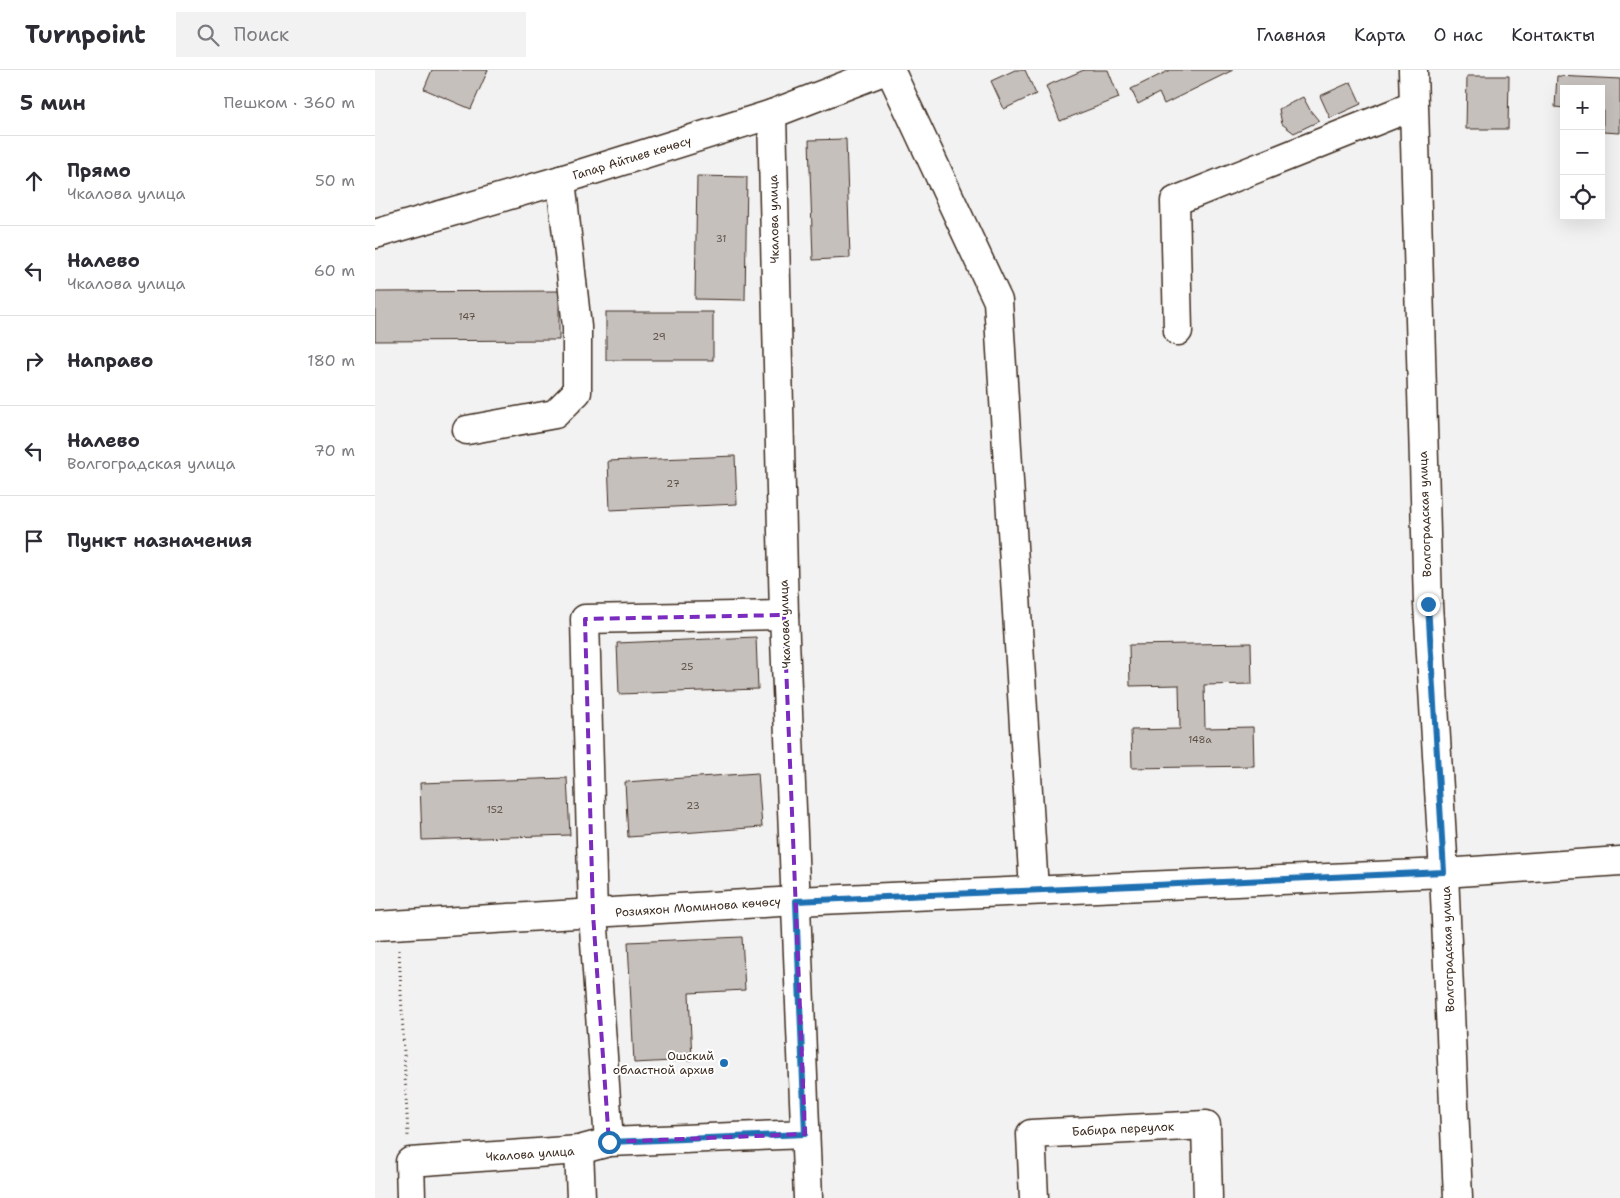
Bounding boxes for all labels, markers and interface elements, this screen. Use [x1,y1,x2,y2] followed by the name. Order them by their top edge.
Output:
[176,12,526,57] search box
[25,19,146,51] text: Turnpoint
[194,21,222,49] icon: search
[234,22,289,47] text: Поиск
[1256,23,1326,47] text: Главная
[1354,23,1406,47] text: Карта
[1434,23,1483,47] text: О нас
[1511,23,1595,47] text: Контакты
[1560,85,1605,220] map controls
[1560,85,1605,130] button: +
[20,89,86,117] text: 5 мин
[224,92,355,113] text: Пешком · 360 m
[1560,130,1605,175] button: −
[571,132,693,184] street label: Гапар Айтиев көчөсү
[67,158,131,183] text: Прямо
[20,167,48,195] icon: ahead
[315,170,355,191] text: 50 m
[765,174,783,264] street label: Чкалова улица
[1560,175,1605,220] button: locate
[67,183,186,204] text: Чкалова улица
[716,232,726,245] house number: 31
[67,248,140,273] text: Налево
[20,257,48,285] icon: left
[314,260,355,281] text: 60 m
[67,273,186,294] text: Чкалова улица
[458,310,476,323] house number: 147
[652,330,666,343] house number: 29
[20,347,48,375] icon: right
[67,348,153,373] text: Направо
[307,350,355,371] text: 180 m
[67,428,140,453] text: Налево
[20,437,48,465] icon: left
[314,440,355,461] text: 70 m
[1415,450,1435,577] street label: Волгоградская улица
[67,453,235,474] text: Волгоградская улица
[666,477,680,490] house number: 27
[20,527,48,555] icon: arrive
[67,528,252,553] text: Пункт назначения
[775,579,795,669] street label: Чкалова улица
[1417,593,1440,616] route end
[681,660,693,673] house number: 25
[1188,733,1213,746] house number: 148а
[686,799,700,812] house number: 23
[487,803,503,816] house number: 152
[1438,885,1458,1012] street label: Волгоградская улица
[615,893,781,921] street label: Розияхон Моминова көчөсү
[613,1048,714,1078] place label: Ошский областной архив
[718,1057,730,1069] marker: Ошский областной архив
[1071,1118,1175,1140] street label: Бабира переулок
[598,1131,621,1154] route start
[485,1143,575,1165] street label: Чкалова улица

